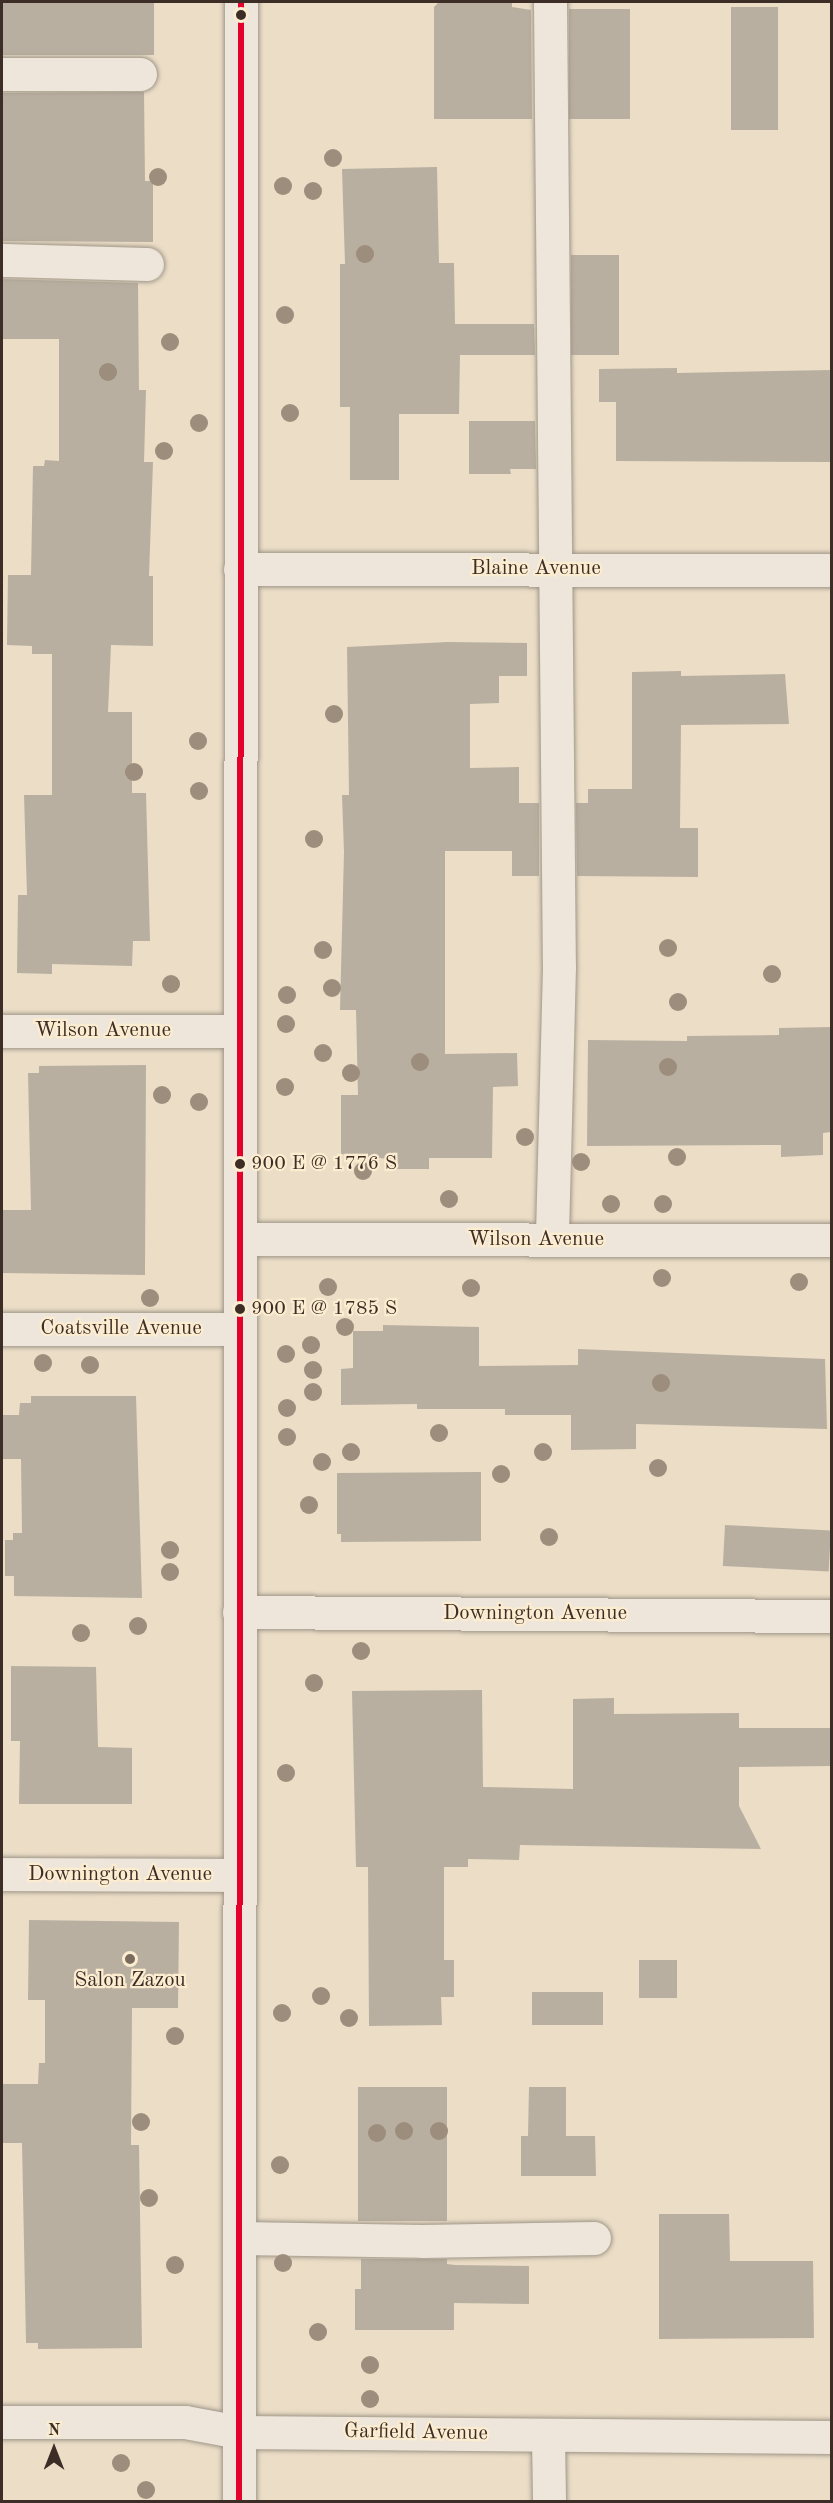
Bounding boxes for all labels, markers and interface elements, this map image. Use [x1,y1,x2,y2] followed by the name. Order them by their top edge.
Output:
[235,9,247,21] unlabelled marker
[471,556,601,582] street label: Blaine Avenue
[35,1018,171,1044] street label: Wilson Avenue
[251,1152,397,1176] place label: 900 E @ 1776 S
[234,1158,246,1170] marker: 900 E @ 1776 S
[468,1227,604,1253] street label: Wilson Avenue
[251,1297,397,1321] place label: 900 E @ 1785 S
[234,1303,246,1315] marker: 900 E @ 1785 S
[40,1316,202,1342] street label: Coatsville Avenue
[443,1601,627,1627] street label: Downington Avenue
[28,1862,212,1888] street label: Downington Avenue
[123,1952,137,1966] marker: Salon Zazou
[74,1968,186,1994] place label: Salon Zazou
[24,2419,84,2479] north arrow
[344,2419,488,2447] street label: Garfield Avenue
[48,2423,60,2439] text: N

